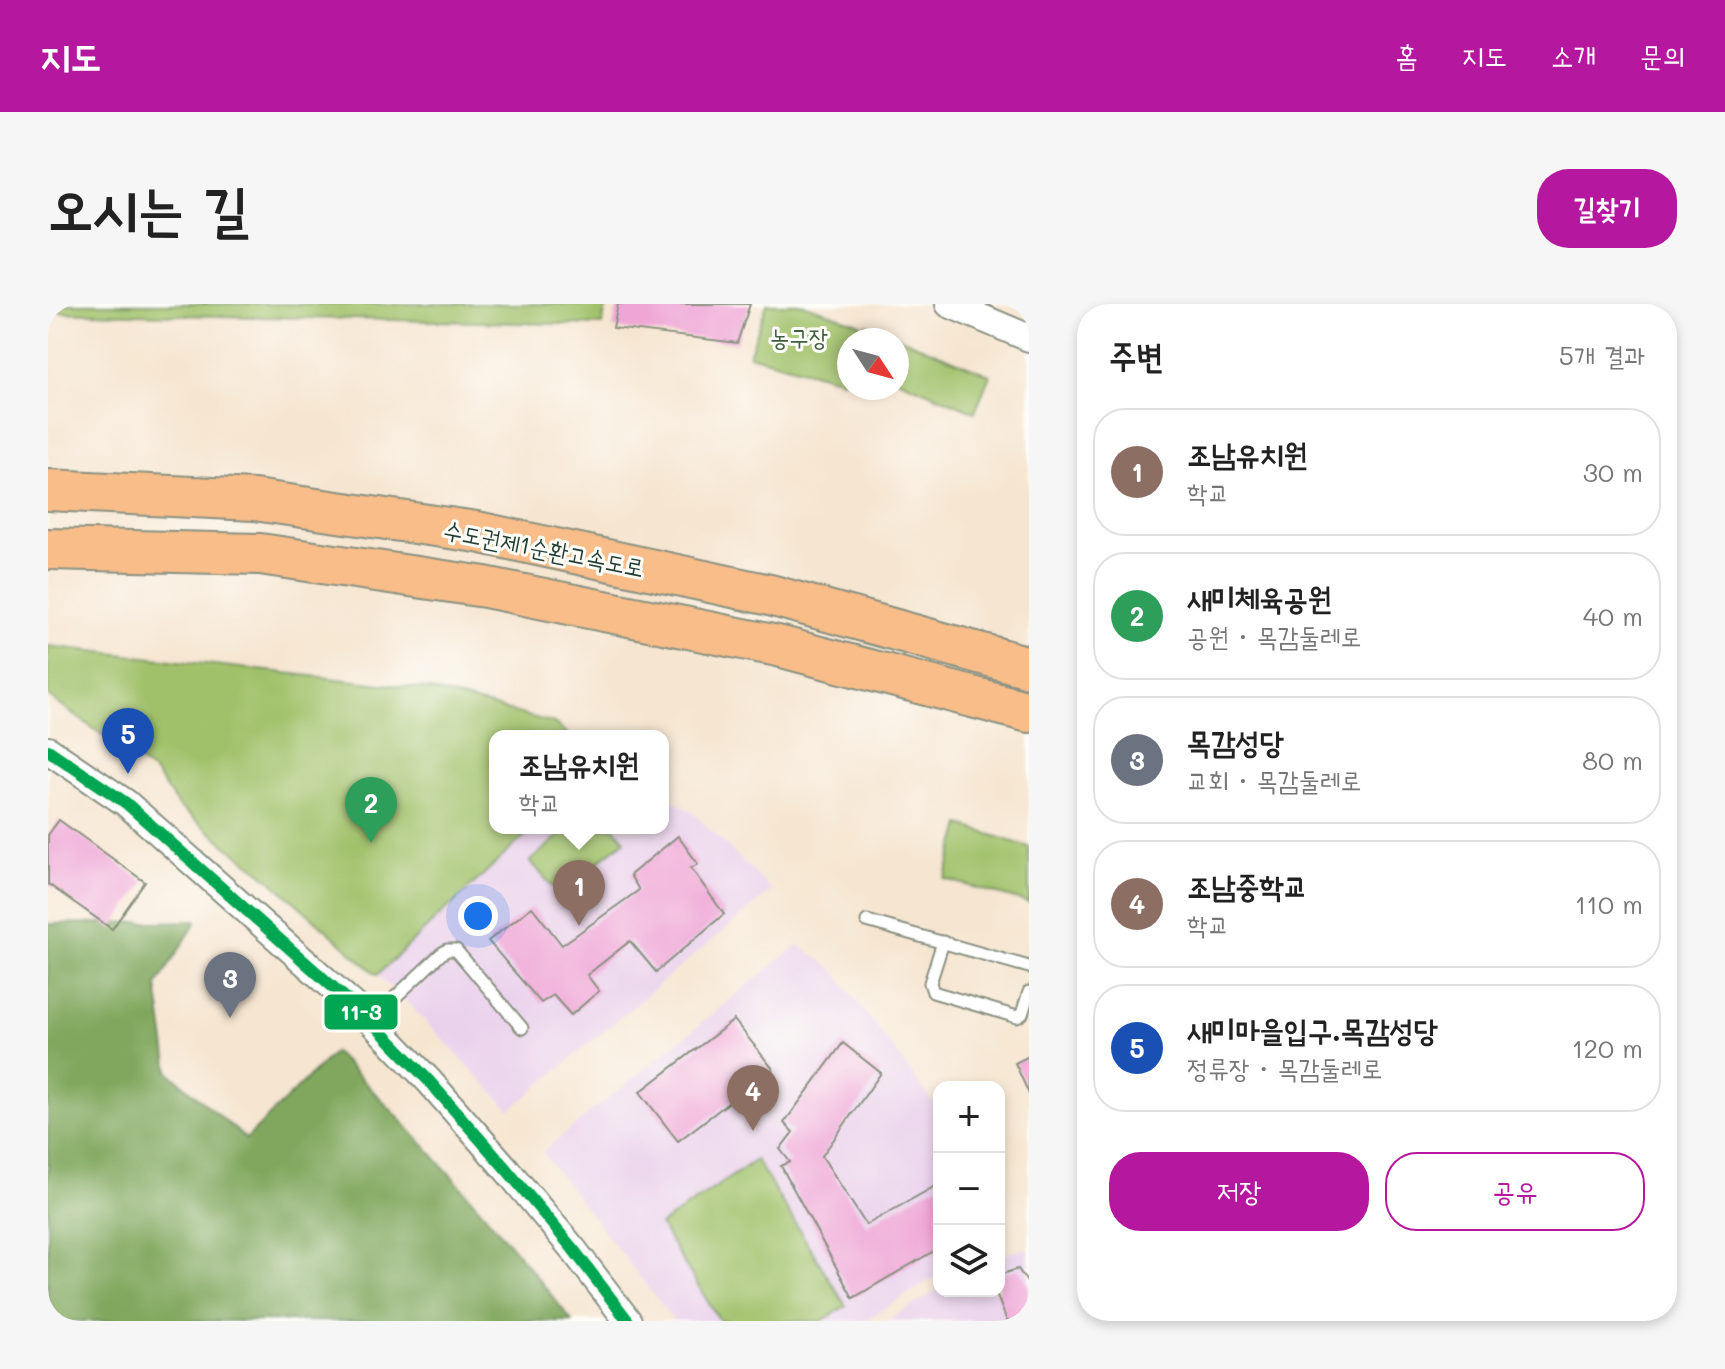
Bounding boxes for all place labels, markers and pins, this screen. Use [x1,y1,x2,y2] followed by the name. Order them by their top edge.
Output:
[102,708,154,774] pin: 5
[345,777,397,843] pin: 2
[553,860,605,926] pin: 1
[204,952,256,1018] pin: 3
[727,1065,779,1131] pin: 4

